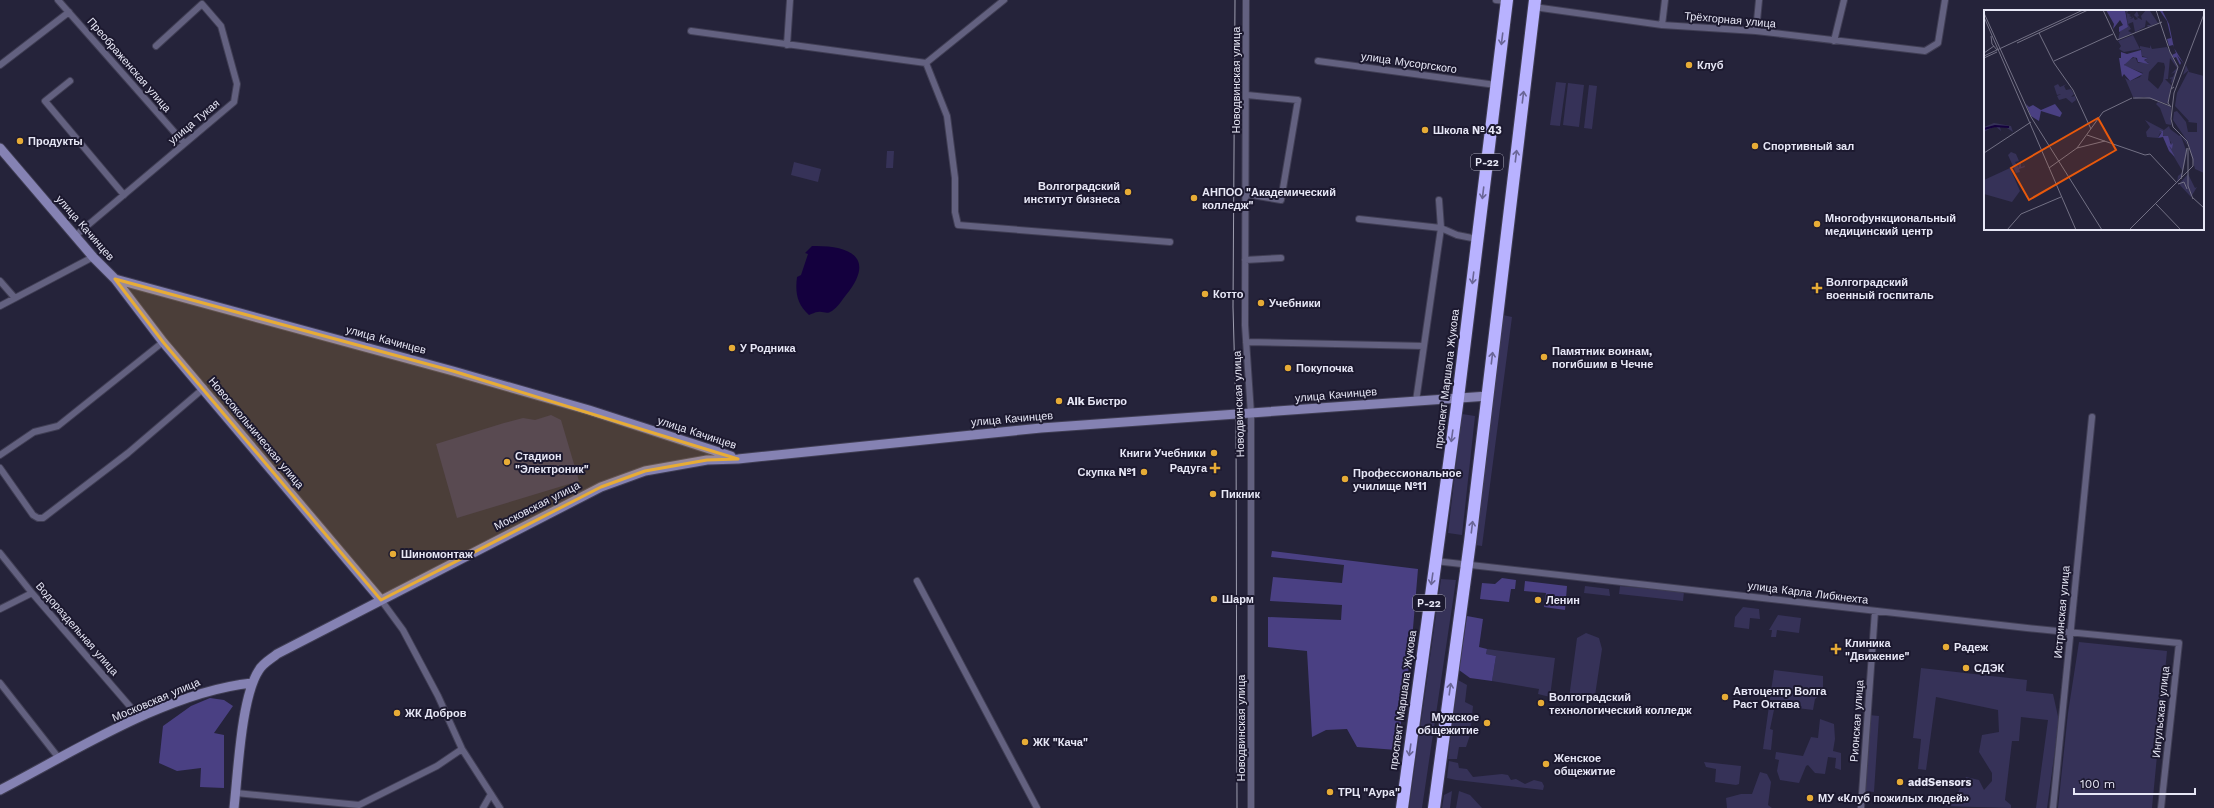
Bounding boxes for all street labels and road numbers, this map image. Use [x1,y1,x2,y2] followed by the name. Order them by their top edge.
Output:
[1684,10,1777,31] street label: Трёхгорная улица
[84,15,174,116] street label: Преображенская улица
[1230,26,1243,133] street label: Новодвинская улица
[1360,50,1458,76] street label: улица Мусоргского
[166,97,222,147] street label: улица Тукая
[1471,154,1503,170] road number: Р-22
[53,193,117,263] street label: улица Качинцев
[1432,308,1462,450] street label: проспект Маршала Жукова
[345,323,428,357] street label: улица Качинцев
[1231,350,1247,458] street label: Новодвинская улица
[206,375,307,492] street label: Новосокольническая улица
[1294,385,1378,405] street label: улица Качинцев
[970,409,1054,429] street label: улица Качинцев
[656,414,738,452] street label: улица Качинцев
[492,478,583,533] street label: Московская улица
[2051,564,2073,659] street label: Истринская улица
[1747,579,1870,607] street label: улица Карла Либкнехта
[33,580,122,679] street label: Водораздельная улица
[1413,595,1445,611] road number: Р-22
[1387,629,1419,771] street label: проспект Маршала Жукова
[2150,665,2172,758] street label: Ингульская улица
[1235,674,1248,781] street label: Новодвинская улица
[110,675,203,724] street label: Московская улица
[1848,679,1866,763] street label: Рионская улица

